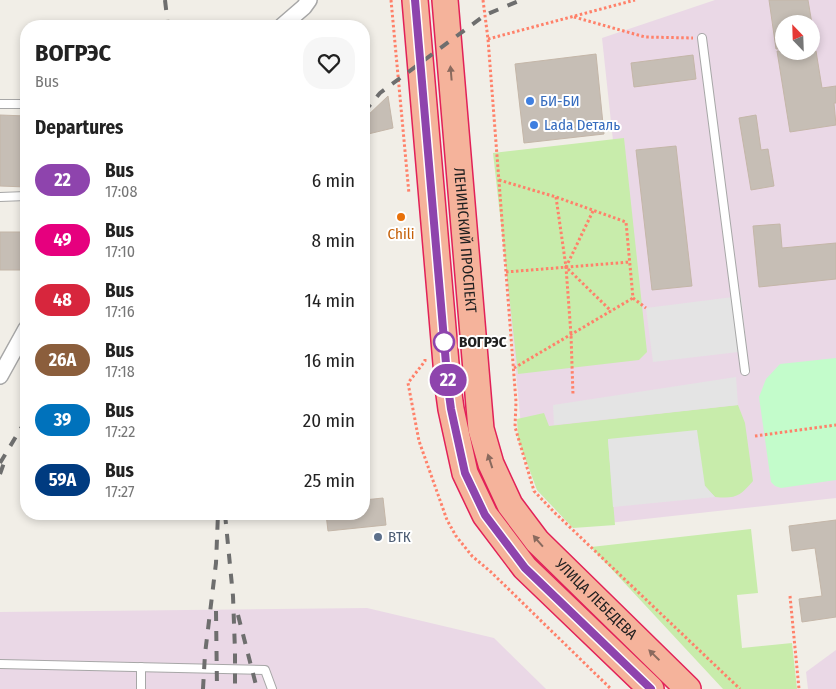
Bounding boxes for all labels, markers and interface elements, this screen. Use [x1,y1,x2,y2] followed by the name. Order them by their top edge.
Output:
[775,15,820,60] north arrow
[775,15,820,60] map controls
[303,37,355,89] button: heart
[35,39,111,67] text: ВОГРЭС
[447,65,455,81] one-way arrow
[35,72,59,91] text: Bus
[540,92,580,110] place label: БИ-БИ
[524,95,536,107] marker: БИ-БИ
[35,116,123,139] text: Departures
[544,116,620,134] place label: Lada Dеталь
[528,119,540,131] marker: Lada Dеталь
[105,159,134,182] text: Bus
[450,167,480,313] street label: ЛЕНИНСКИЙ ПРОСПЕКТ
[54,169,71,191] text: 22
[312,169,355,192] text: 6 min
[105,182,137,201] text: 17:08
[395,211,407,223] marker: Chili
[105,219,134,242] text: Bus
[388,225,414,243] place label: Chili
[53,229,72,251] text: 49
[312,229,355,252] text: 8 min
[105,242,135,261] text: 17:10
[105,279,134,302] text: Bus
[53,289,72,311] text: 48
[305,289,355,312] text: 14 min
[105,302,135,321] text: 17:16
[433,331,455,353] marker: ВОГРЭС
[459,333,507,351] place label: ВОГРЭС
[105,339,134,362] text: Bus
[49,349,76,371] text: 26А
[304,349,355,372] text: 16 min
[105,362,135,381] text: 17:18
[426,364,470,396] line badge: 22
[440,369,456,391] text: 22
[105,399,134,422] text: Bus
[54,409,71,431] text: 39
[303,409,355,432] text: 20 min
[105,422,135,441] text: 17:22
[486,453,494,468] one-way arrow
[105,459,134,482] text: Bus
[49,469,76,491] text: 59А
[304,469,355,492] text: 25 min
[105,482,135,501] text: 17:27
[388,528,411,546] place label: ВТК
[372,531,384,543] marker: ВТК
[532,535,544,547] one-way arrow
[551,554,641,643] street label: УЛИЦА ЛЕБЕДЕВА
[648,649,660,661] one-way arrow

